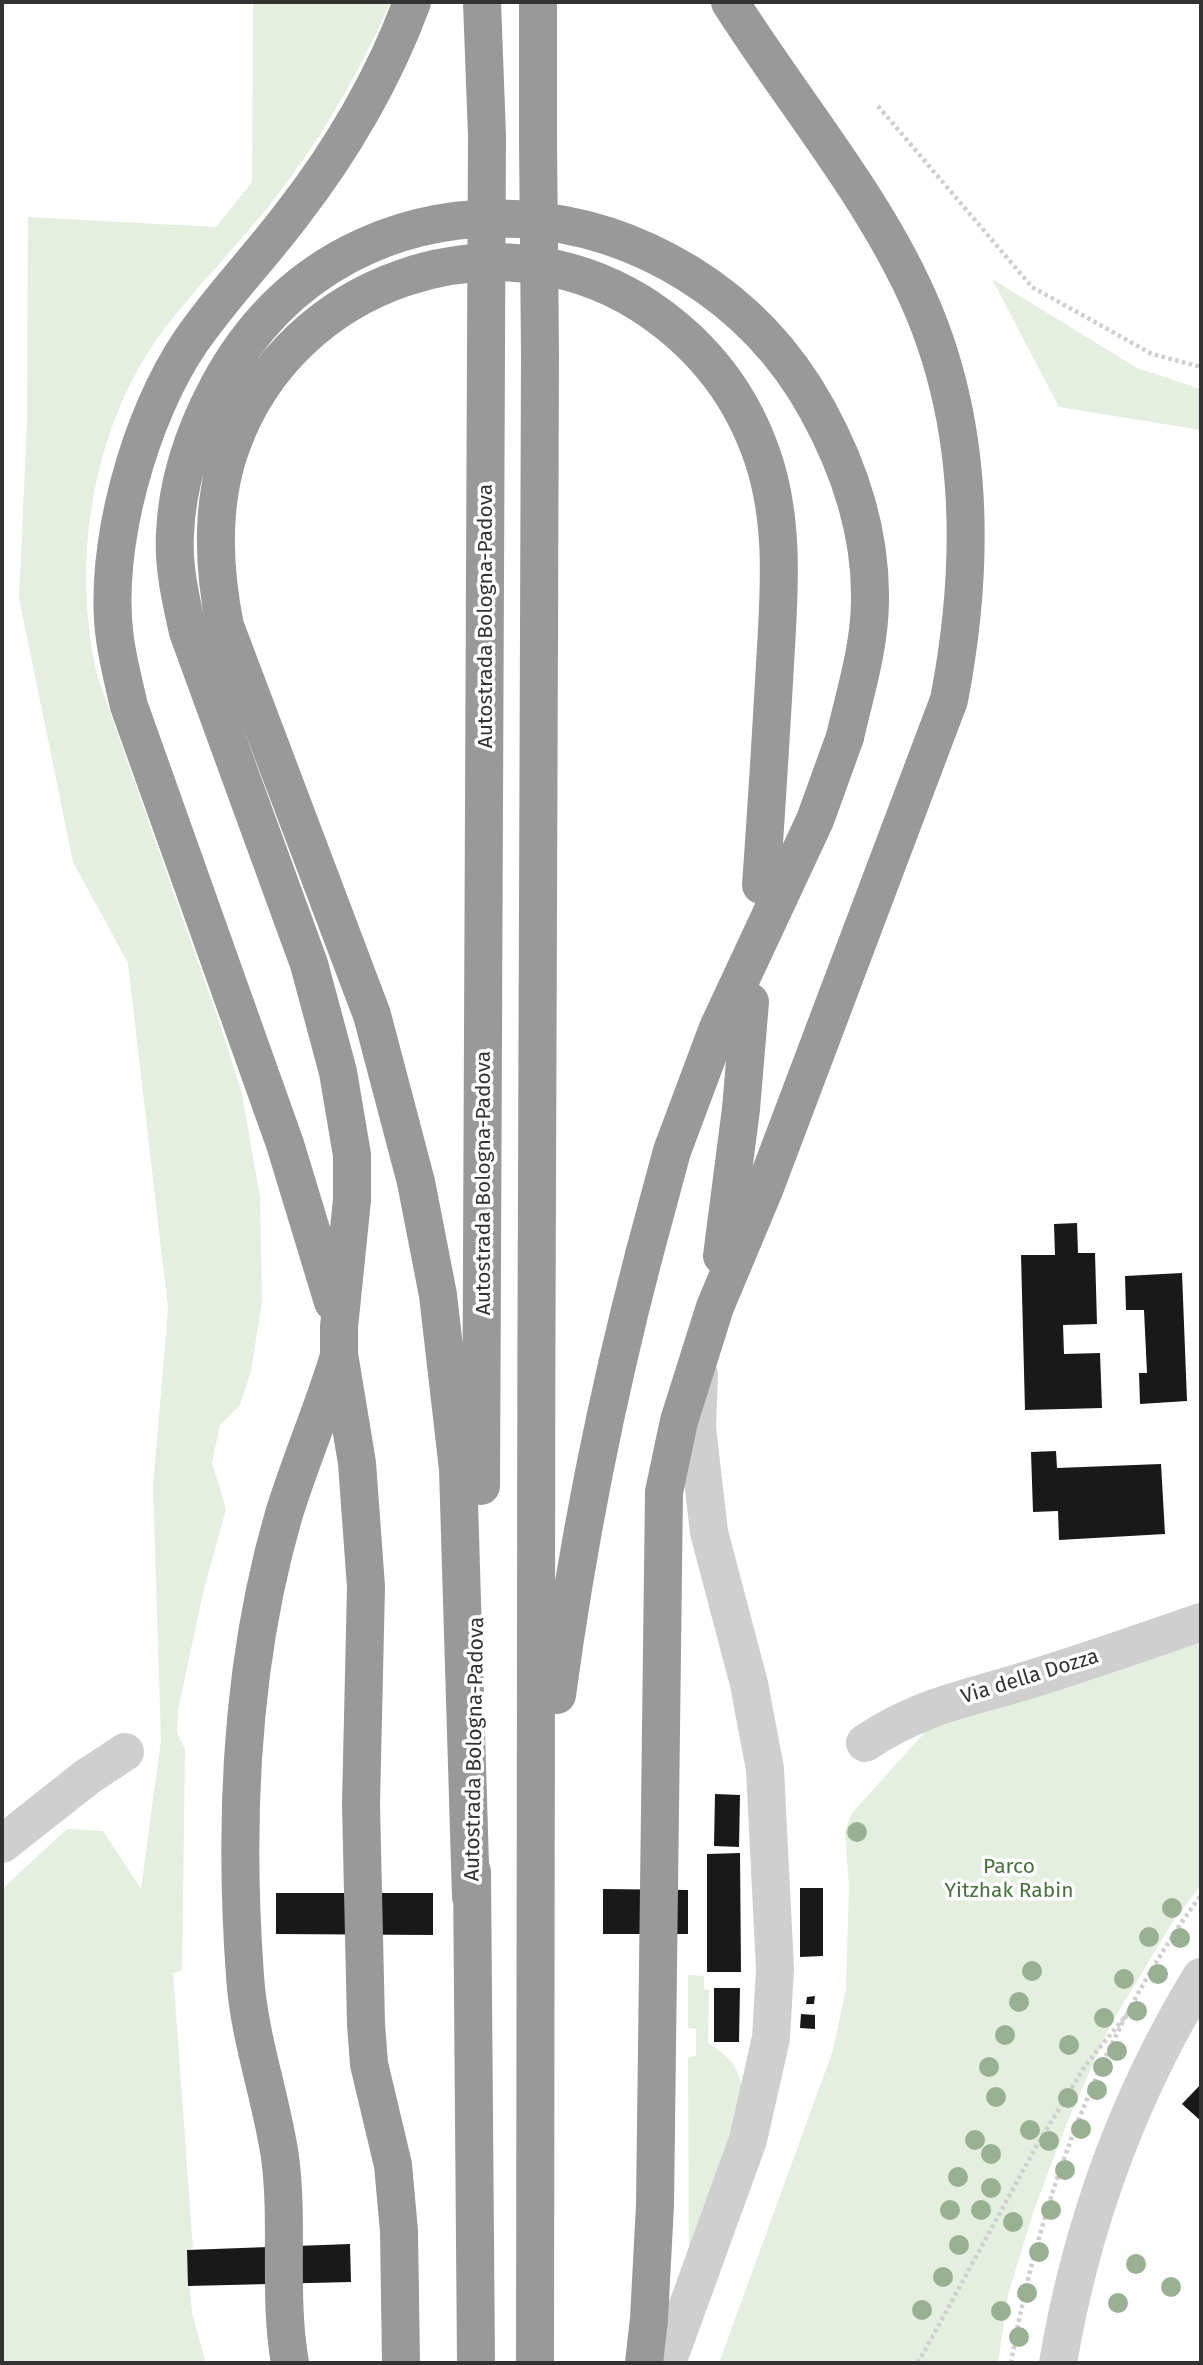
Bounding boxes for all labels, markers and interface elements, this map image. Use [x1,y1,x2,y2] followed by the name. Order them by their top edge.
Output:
[473,484,499,748] street label: Autostrada Bologna-Padova
[471,1051,497,1315] street label: Autostrada Bologna-Padova
[460,1617,490,1881] street label: Autostrada Bologna-Padova
[958,1644,1102,1710] street label: Via della Dozza
[945,1854,1073,1904] park label: Parco Yitzhak Rabin

